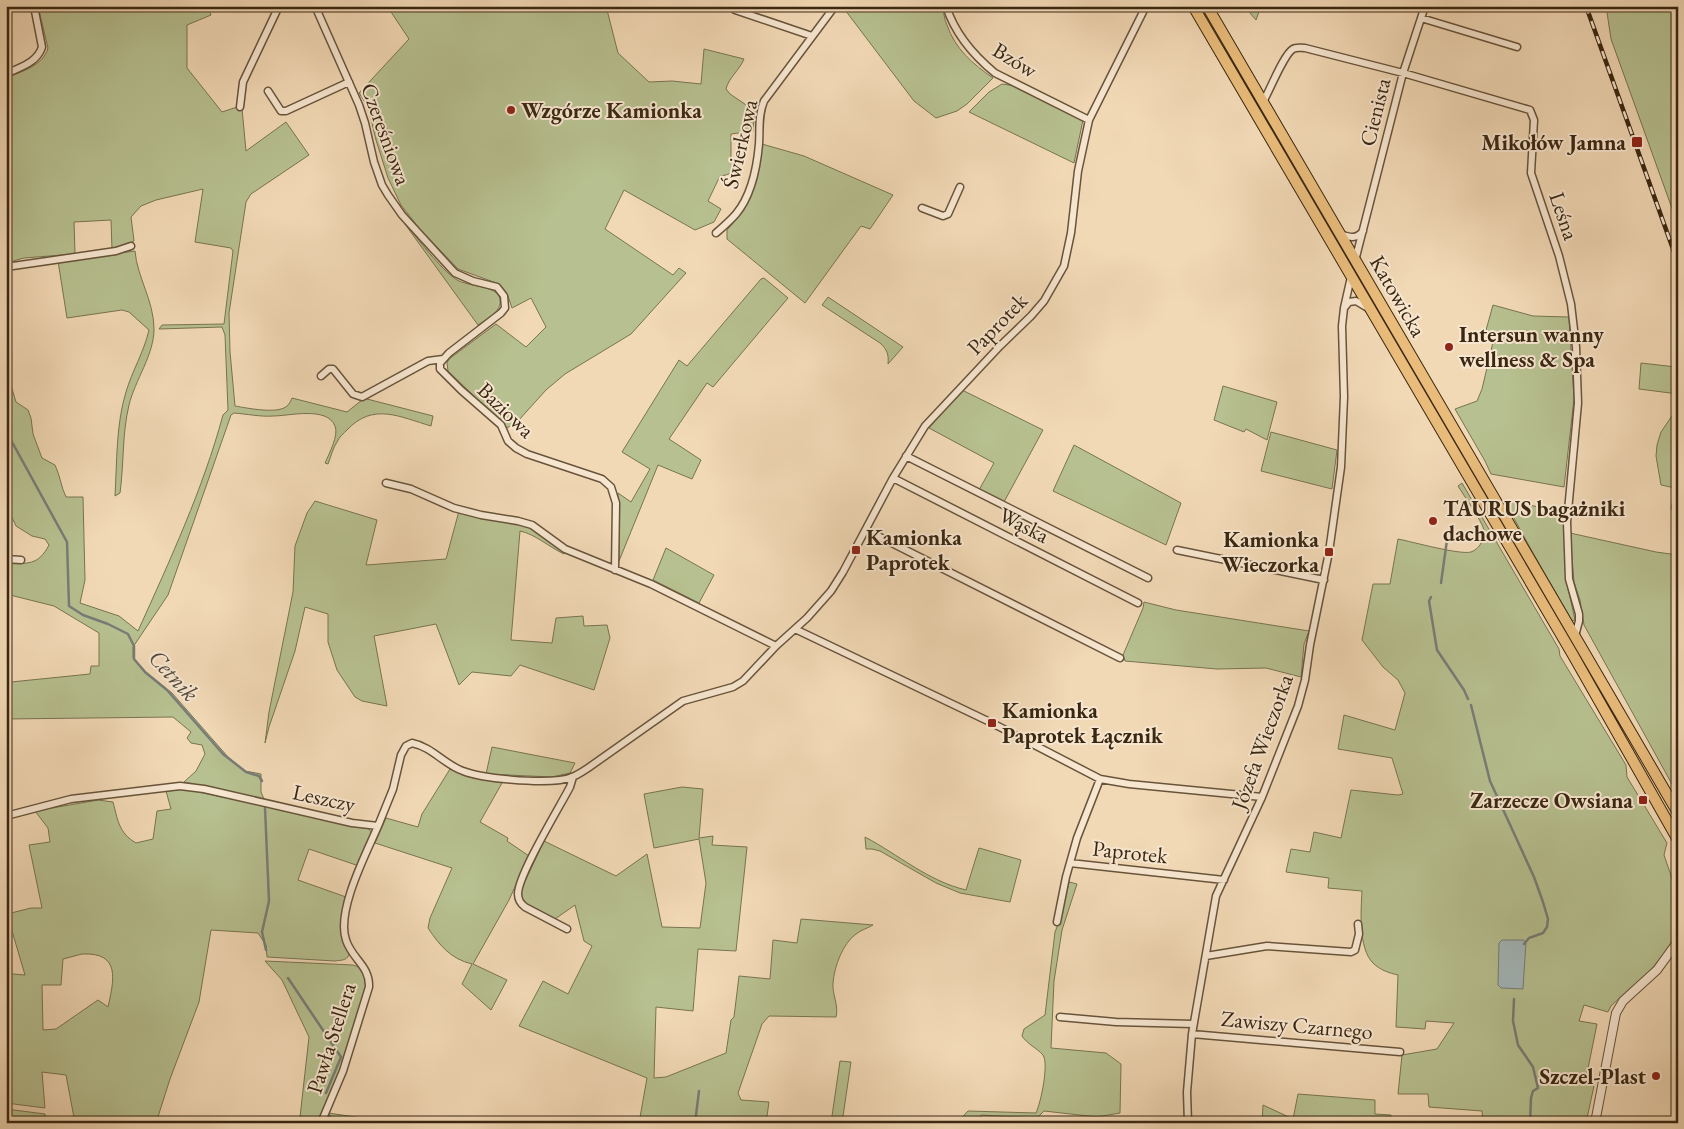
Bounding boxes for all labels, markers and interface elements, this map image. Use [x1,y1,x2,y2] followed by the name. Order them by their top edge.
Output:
[987,36,1043,85] street label: Bzów
[1353,75,1398,149] street label: Cienista
[354,79,418,189] street label: Czereśniowa
[521,96,702,125] place label: Wzgórze Kamionka
[716,96,764,192] street label: Świerkowa
[505,104,517,116] marker: Wzgórze Kamionka
[1481,128,1626,157] place label: Mikołów Jamna
[1630,135,1644,149] marker: Mikołów Jamna
[1542,188,1586,244] street label: Leśna
[1363,250,1433,342] street label: Katowicka
[960,286,1034,361] street label: Paprotek
[1459,320,1604,374] place label: Intersun wanny wellness & Spa
[1443,341,1455,353] marker: Intersun wanny wellness & Spa
[471,376,541,445] street label: Baziowa
[1443,494,1626,548] place label: TAURUS bagażniki dachowe
[994,500,1054,550] street label: Wąska
[1427,515,1439,527] marker: TAURUS bagażniki dachowe
[866,523,962,577] place label: Kamionka Paprotek
[1221,525,1319,579] place label: Kamionka Wieczorka
[850,544,862,556] marker: Kamionka Paprotek
[1323,546,1335,558] marker: Kamionka Wieczorka
[142,642,206,708] water label: Cetnik
[1223,670,1300,816] street label: Józefa Wieczorka
[1002,696,1164,750] place label: Kamionka Paprotek Łącznik
[986,717,998,729] marker: Kamionka Paprotek Łącznik
[290,777,358,819] street label: Leszczy
[1470,786,1633,815] place label: Zarzecze Owsiana
[1637,794,1649,806] marker: Zarzecze Owsiana
[1091,834,1170,870] street label: Paprotek
[299,979,363,1097] street label: Pawła Stellera
[1220,1004,1374,1046] street label: Zawiszy Czarnego
[1539,1062,1647,1091] place label: Szczel-Plast
[1650,1070,1662,1082] marker: Szczel-Plast

